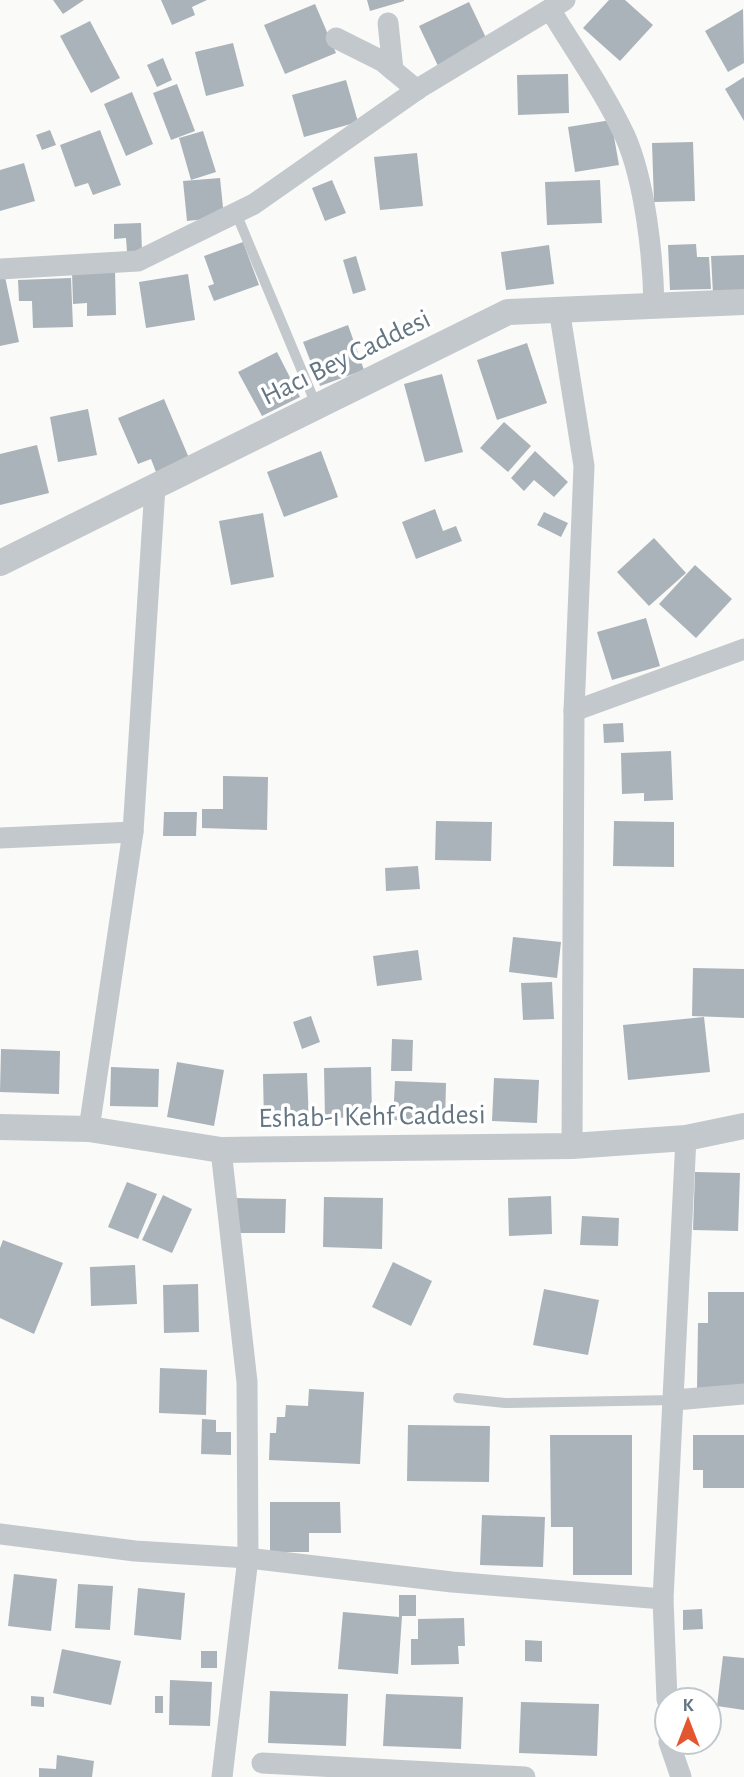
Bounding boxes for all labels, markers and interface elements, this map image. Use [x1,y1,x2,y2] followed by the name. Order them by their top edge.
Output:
[257,305,435,411] street label: Hacı Bey Caddesi
[258,1101,486,1133] street label: Eshab-ı Kehf Caddesi
[653,1686,723,1756] north arrow
[682,1696,694,1715] text: K

